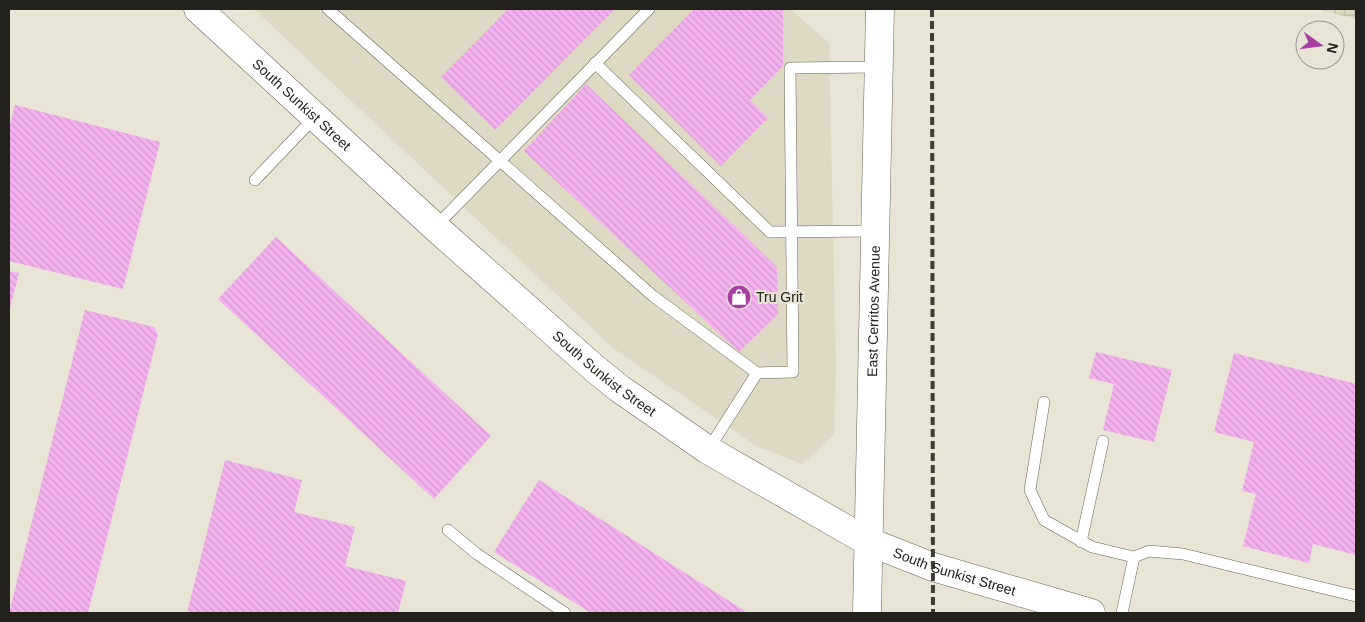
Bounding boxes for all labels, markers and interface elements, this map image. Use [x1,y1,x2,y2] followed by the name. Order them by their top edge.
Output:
[1295,20,1345,70] north arrow
[1324,41,1342,55] text: N
[249,55,354,154] street label: South Sunkist Street
[864,245,883,377] street label: East Cerritos Avenue
[726,284,752,310] shop icon: Tru Grit
[756,289,803,305] place label: Tru Grit
[549,327,659,420] street label: South Sunkist Street
[891,544,1018,599] street label: South Sunkist Street

